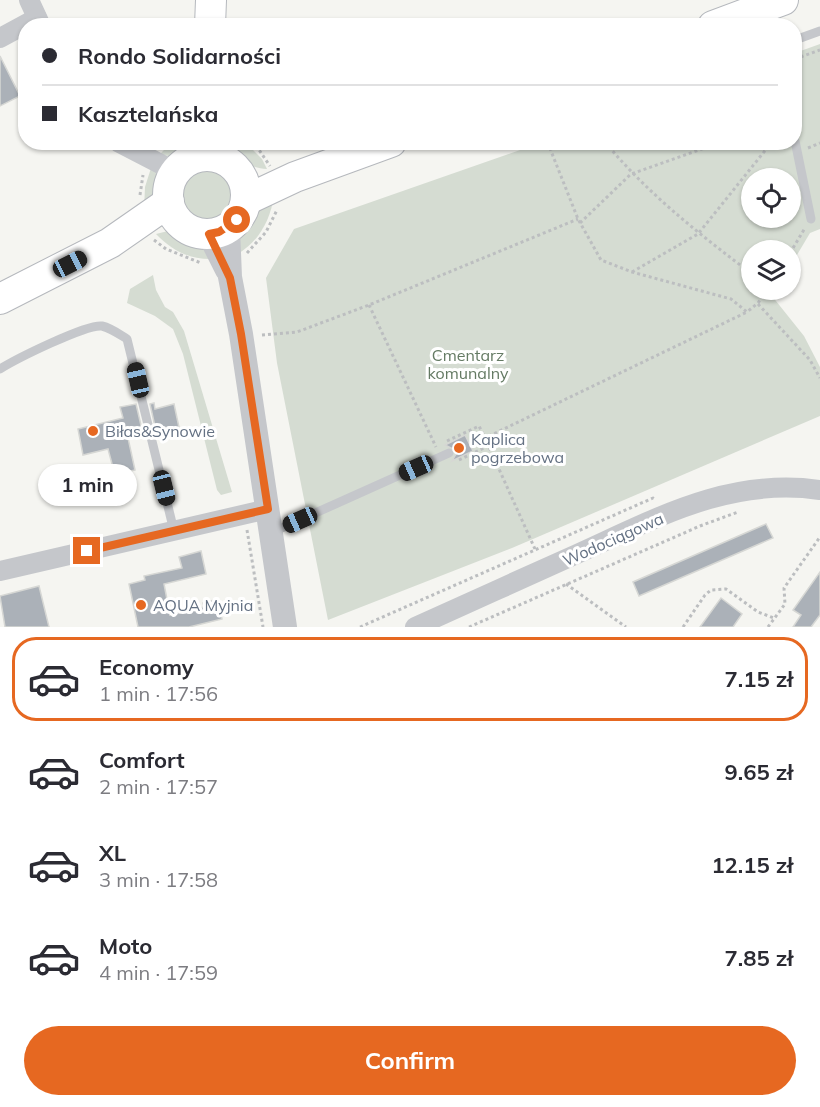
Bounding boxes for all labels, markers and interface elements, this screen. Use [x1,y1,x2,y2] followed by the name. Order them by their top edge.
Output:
[78,42,281,70] text: Rondo Solidarności
[78,100,218,128] text: Kasztelańska
[741,168,801,300] map controls
[741,168,801,228] button: locate
[223,206,250,233] route start
[741,240,801,300] button: layers
[50,248,90,280] car
[427,345,509,383] park label: Cmentarz komunalny
[125,360,151,400] car
[105,421,215,441] place label: Biłas&Synowie
[86,424,100,438] marker: Biłas&Synowie
[471,429,564,467] place label: Kaplica pogrzebowa
[452,441,466,455] marker: Kaplica pogrzebowa
[396,452,436,484] car
[38,464,136,506] callout: 1 min
[151,468,177,508] car
[61,472,114,497] text: 1 min
[280,504,320,536] car
[560,508,666,570] street label: Wodociągowa
[73,537,100,564] route end
[153,595,253,615] place label: AQUA Myjnia
[134,598,148,612] marker: AQUA Myjnia
[27,652,81,706] icon: car
[99,653,194,681] text: Economy
[725,665,793,693] text: 7.15 zł
[99,681,218,706] text: 1 min · 17:56
[27,745,81,799] icon: car
[99,746,185,774] text: Comfort
[725,758,793,786] text: 9.65 zł
[99,774,218,799] text: 2 min · 17:57
[27,838,81,892] icon: car
[99,839,126,867] text: XL
[711,851,793,879] text: 12.15 zł
[99,867,218,892] text: 3 min · 17:58
[27,931,81,985] icon: car
[99,932,152,960] text: Moto
[725,944,793,972] text: 7.85 zł
[99,960,218,985] text: 4 min · 17:59
[24,1026,796,1095] button: Confirm

